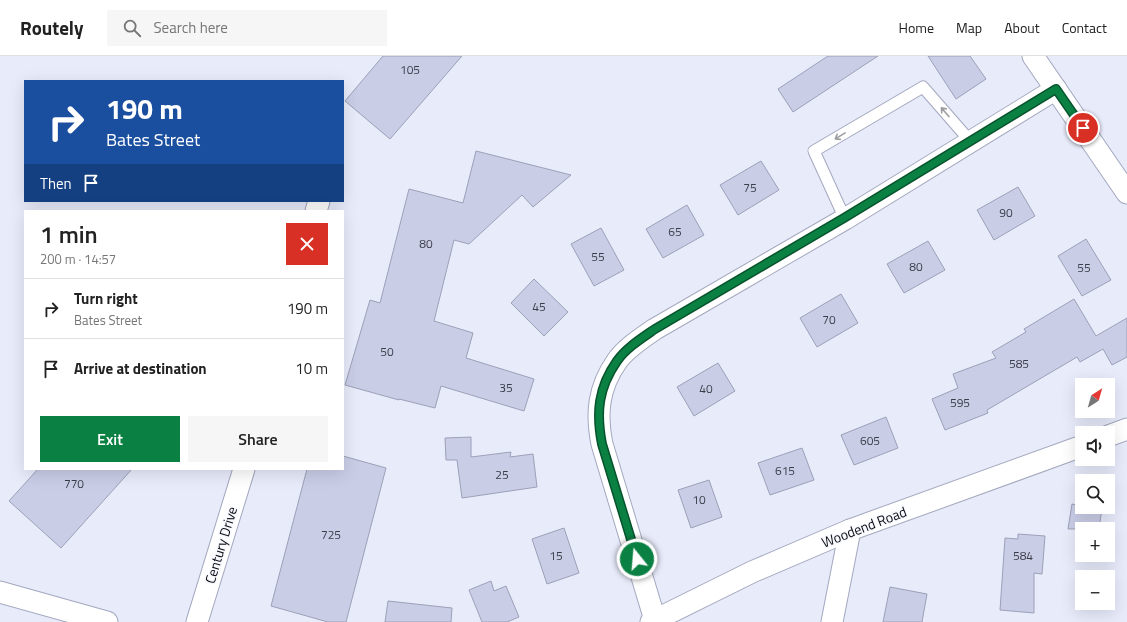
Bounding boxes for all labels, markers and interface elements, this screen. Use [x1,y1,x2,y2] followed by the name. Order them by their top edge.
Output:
[107,10,387,46] search box
[20,13,83,42] text: Routely
[153,16,228,39] text: Search here
[121,17,143,39] icon: search
[899,17,934,38] text: Home
[956,17,982,38] text: Map
[1004,17,1040,38] text: About
[1062,17,1107,38] text: Contact
[400,60,420,79] house number: 105
[106,87,183,130] text: 190 m
[40,96,92,148] icon: right
[941,107,950,118] one-way arrow
[1066,111,1100,145] pin
[1072,117,1094,139] icon: arrive
[106,126,200,153] text: Bates Street
[834,132,846,140] one-way arrow
[40,172,72,195] text: Then
[80,172,102,194] icon: arrive
[743,178,757,197] house number: 75
[999,203,1013,222] house number: 90
[40,216,98,252] text: 1 min
[668,222,682,241] house number: 65
[286,223,328,265] button: close
[419,234,433,253] house number: 80
[591,247,605,266] house number: 55
[40,249,116,269] text: 200 m · 14:57
[909,257,923,276] house number: 80
[1077,258,1091,277] house number: 55
[74,287,138,310] text: Turn right
[287,297,328,320] text: 190 m
[532,297,546,316] house number: 45
[40,298,62,320] icon: right
[74,310,142,330] text: Bates Street
[822,310,836,329] house number: 70
[380,342,394,361] house number: 50
[1009,354,1029,373] house number: 585
[74,357,207,380] text: Arrive at destination
[295,357,328,380] text: 10 m
[40,358,62,380] icon: arrive
[499,378,513,397] house number: 35
[1075,378,1115,418] north arrow
[1075,378,1115,610] map controls
[699,379,713,398] house number: 40
[950,393,970,412] house number: 595
[40,416,180,462] button: Exit
[188,416,328,462] button: Share
[1075,426,1115,466] button: sound
[860,431,880,450] house number: 605
[775,461,795,480] house number: 615
[495,465,509,484] house number: 25
[64,474,84,493] house number: 770
[1075,474,1115,514] button: search
[692,490,706,509] house number: 10
[818,501,909,552] street label: Woodend Road
[199,504,242,586] street label: Century Drive
[1075,522,1115,562] button: +
[321,525,341,544] house number: 725
[616,538,658,580] position arrow
[549,546,563,565] house number: 15
[1013,546,1033,565] house number: 584
[1075,570,1115,610] button: −

